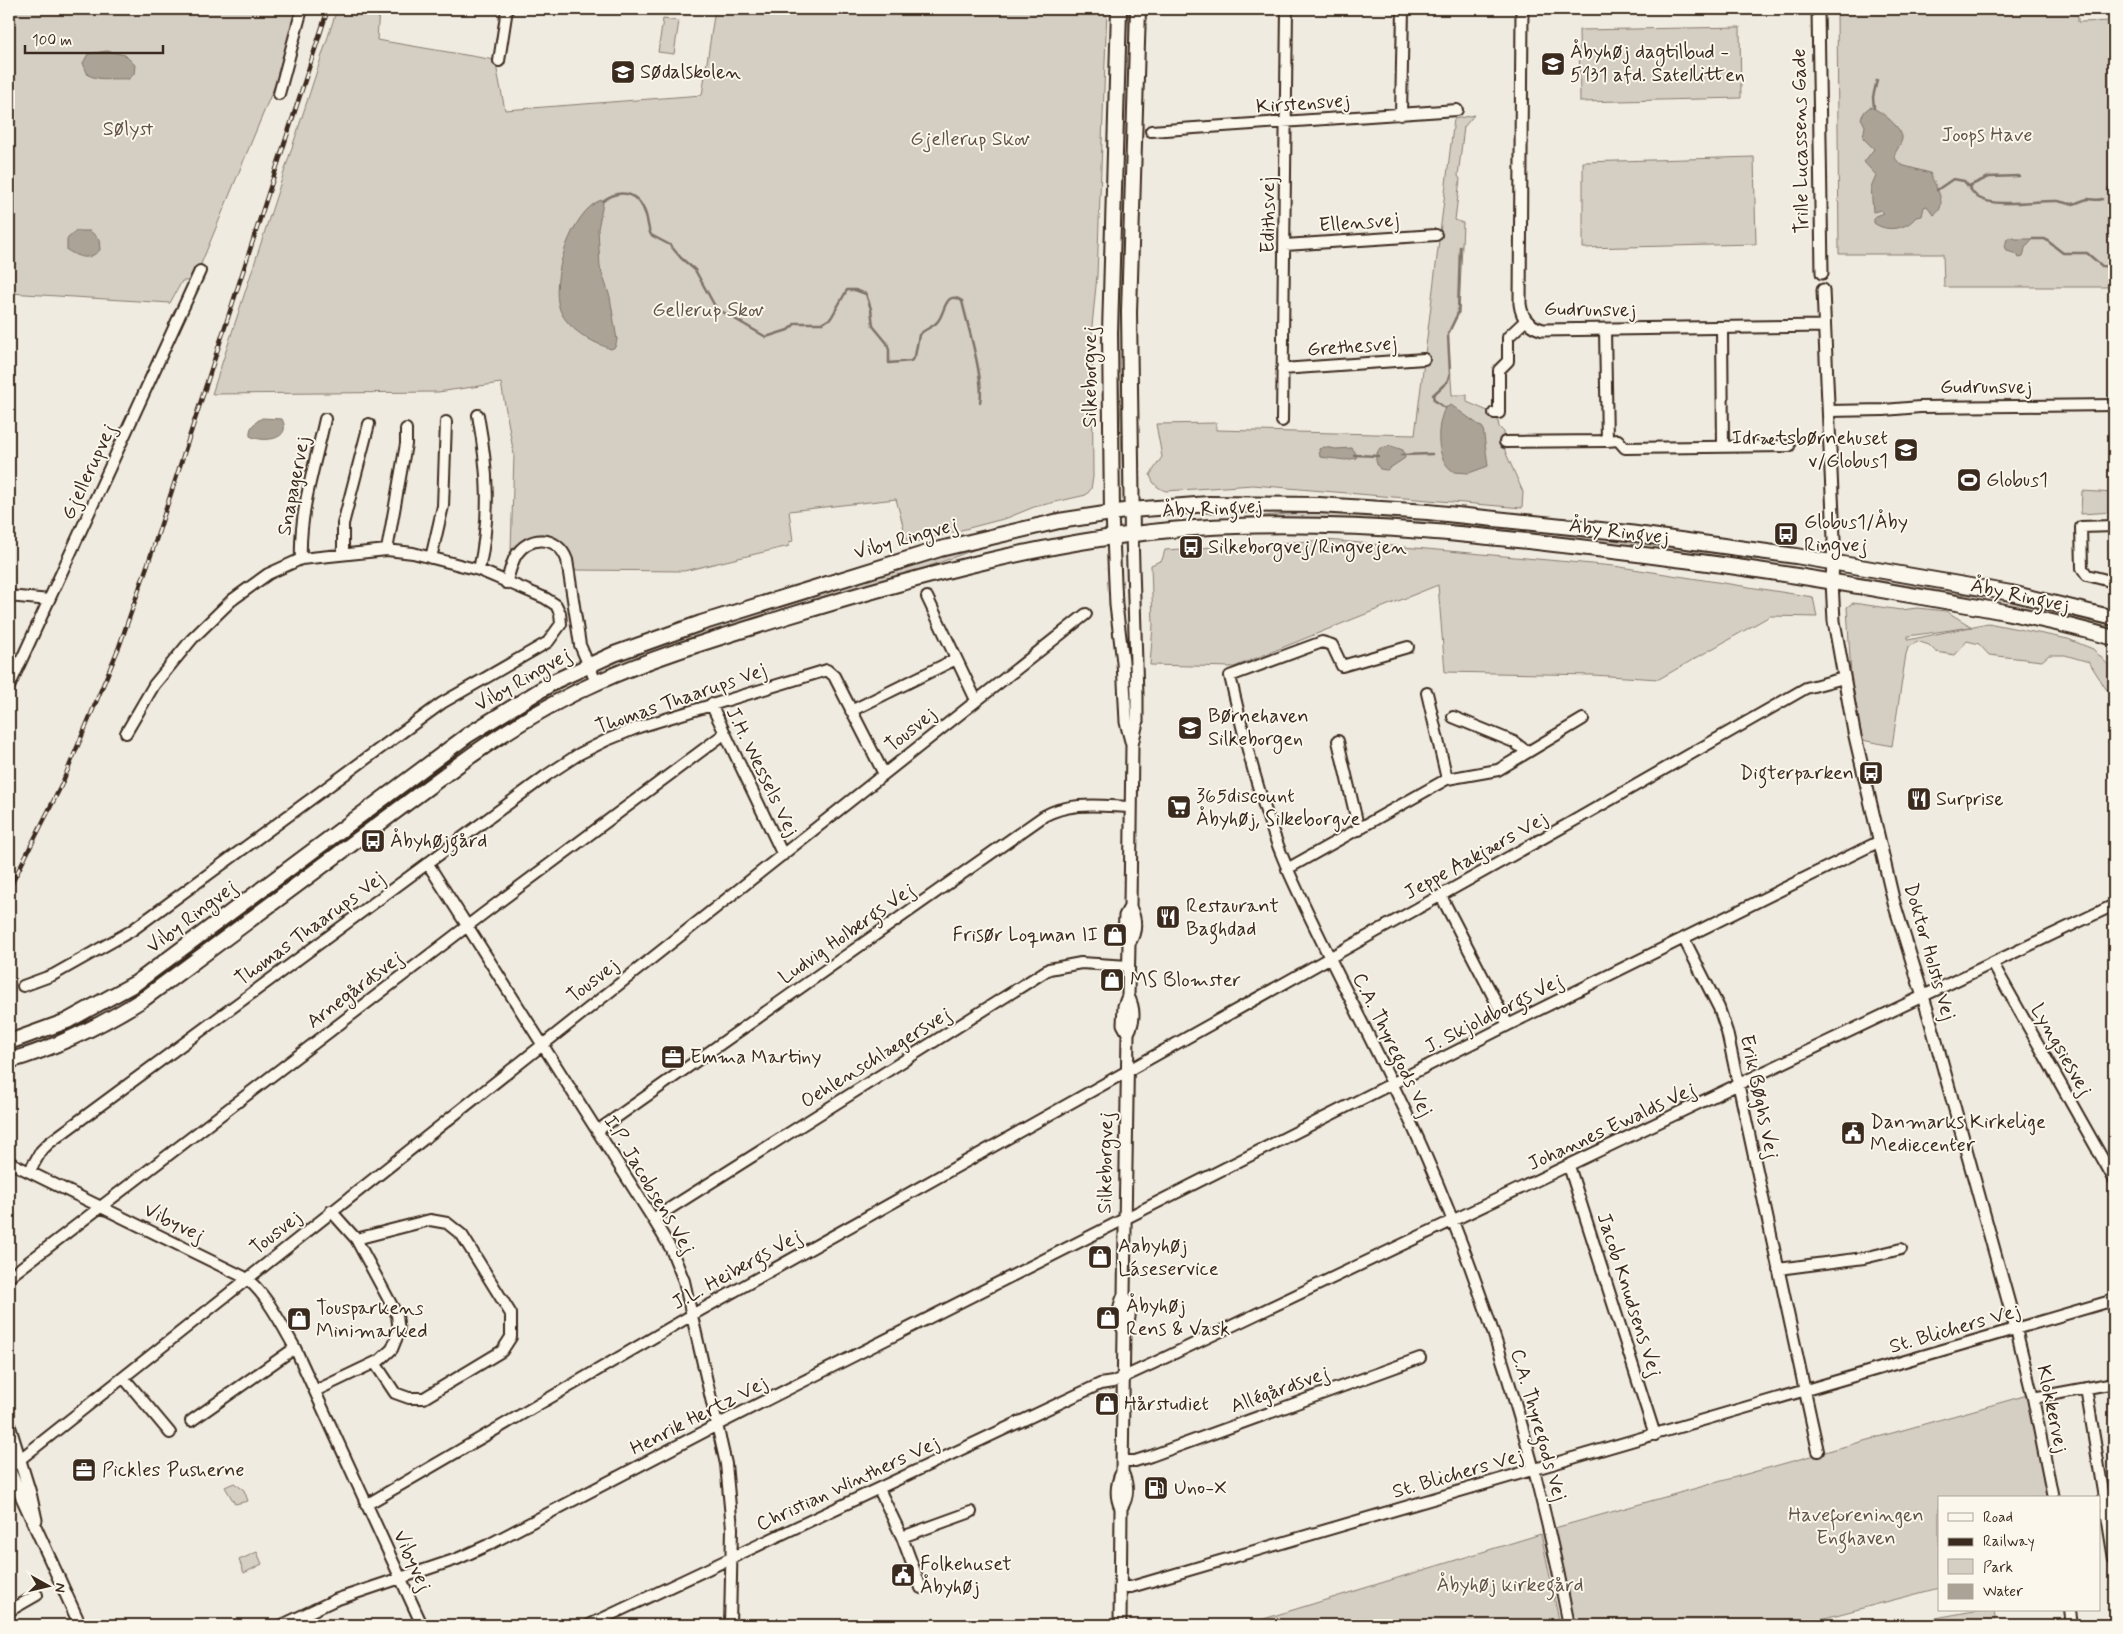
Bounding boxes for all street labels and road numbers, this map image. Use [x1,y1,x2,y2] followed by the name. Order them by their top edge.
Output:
[1786,48,1816,234] street label: Trille Lucassens Gade
[1255,87,1351,121] street label: Kirstensvej
[1255,177,1282,253] street label: Edithsvej
[1318,207,1400,239] street label: Ellensvej
[1544,296,1636,324] street label: Gudrunsvej
[1077,326,1105,428] street label: Silkeborgvej
[1306,330,1398,364] street label: Grethesvej
[1940,374,2032,401] street label: Gudrunsvej
[55,420,123,524] street label: Gjellerupvej
[271,434,317,538] street label: Snapagervej
[1161,493,1263,527] street label: Åby Ringvej
[851,511,962,568] street label: Viby Ringvej
[1567,512,1670,554] street label: Åby Ringvej
[1968,572,2072,622] street label: Åby Ringvej
[470,642,577,719] street label: Viby Ringvej
[592,657,770,741] street label: Thomas Thaarups Vej
[880,701,942,759] street label: Tousvej
[719,703,805,841] street label: J.H. Wessels Vej
[1399,805,1553,907] street label: Jeppe Aakjærs Vej
[230,865,390,993] street label: Thomas Thaarups Vej
[141,874,244,961] street label: Viby Ringvej
[774,877,922,993] street label: Ludvig Holbergs Vej
[1897,880,1961,1024] street label: Doktor Holsts Vej
[301,945,409,1036] street label: Arnegårdsvej
[561,952,625,1010] street label: Tousvej
[1420,967,1569,1062] street label: J. Skjoldborgs Vej
[1344,968,1439,1122] street label: C.A. Thyregods Vej
[2024,999,2098,1101] street label: Lyngsiesvej
[796,1001,956,1115] street label: Oehlenschlægersvej
[1733,1032,1785,1162] street label: Erik Bøghs Vej
[1523,1076,1701,1178] street label: Johannes Ewalds Vej
[597,1110,701,1260] street label: I.P. Jacobsens Vej
[1092,1112,1121,1214] street label: Silkeborgvej
[139,1197,209,1249] street label: Vibyvej
[244,1204,308,1262] street label: Tousvej
[1590,1209,1668,1381] street label: Jacob Knudsens Vej
[667,1223,808,1319] street label: J.L. Heibergs Vej
[1886,1297,2024,1361] street label: St. Blichers Vej
[1501,1346,1573,1505] street label: C.A. Thyregods Vej
[1227,1360,1333,1420] street label: Allégårdsvej
[2030,1362,2074,1456] street label: Klokkervej
[625,1370,773,1462] street label: Henrik Hertz Vej
[752,1430,944,1538] street label: Christian Winthers Vej
[1389,1442,1527,1506] street label: St. Blichers Vej
[386,1526,438,1596] street label: Vibyvej

